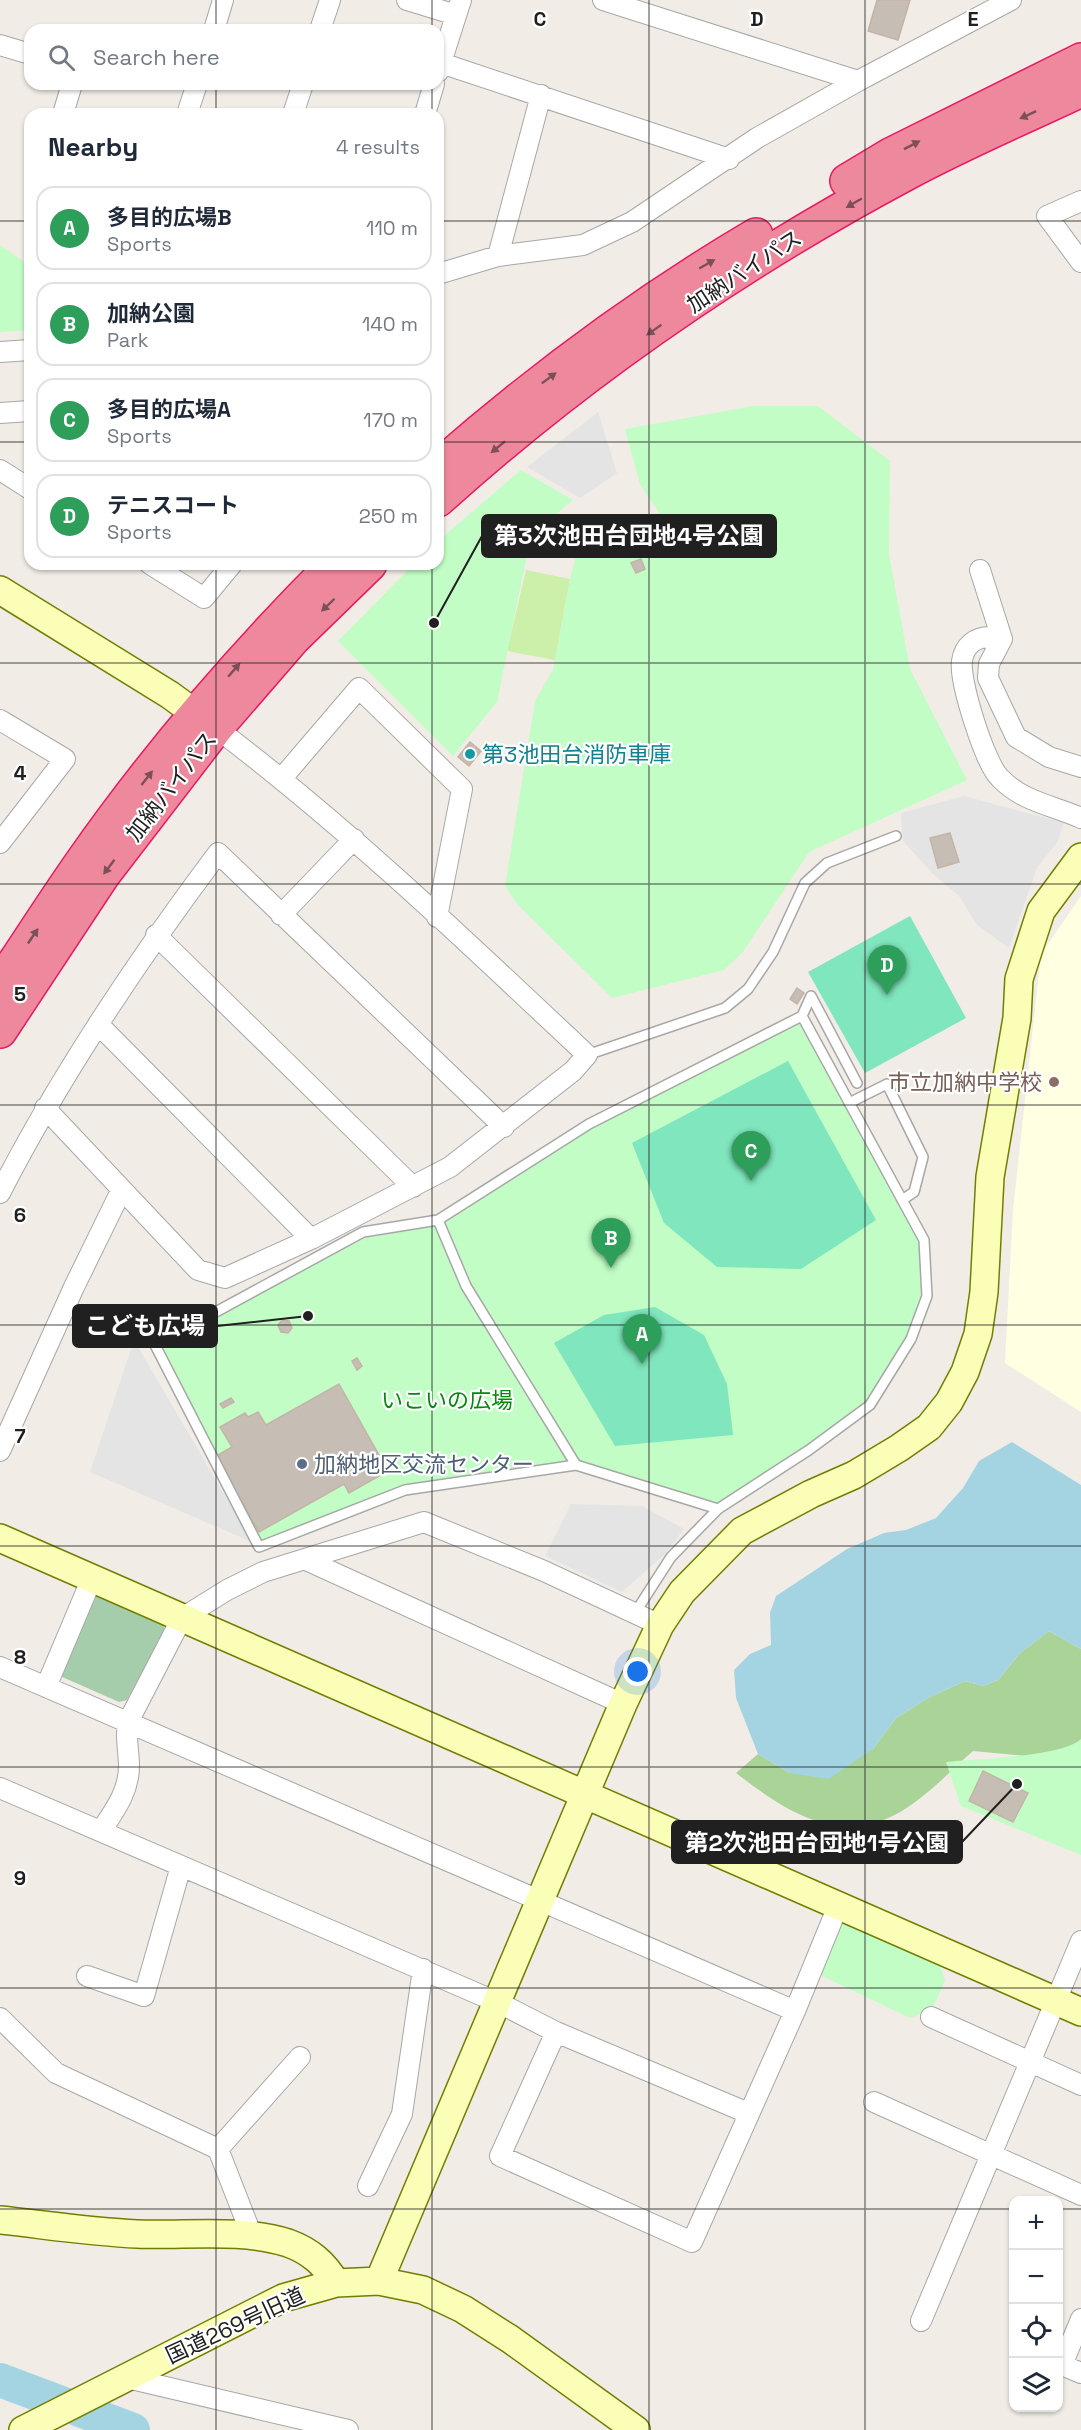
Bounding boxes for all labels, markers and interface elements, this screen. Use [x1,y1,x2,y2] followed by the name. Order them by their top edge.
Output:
[534,6,547,32] text: C
[750,6,764,32] text: D
[967,6,979,32] text: E
[24,24,444,90] search box
[45,41,78,74] icon: search
[93,43,220,71] text: Search here
[1020,111,1037,120] one-way arrow
[48,130,138,164] text: Nearby
[336,134,420,160] text: 4 results
[903,140,920,149] one-way arrow
[845,198,862,208] one-way arrow
[107,203,232,231] text: 多目的広場B
[63,215,76,241] text: A
[366,215,418,241] text: 110 m
[681,223,807,319] street label: 加納バイパス
[107,231,172,257] text: Sports
[699,258,715,269] one-way arrow
[107,299,195,327] text: 加納公園
[63,311,76,337] text: B
[362,311,418,337] text: 140 m
[646,324,662,335] one-way arrow
[107,327,149,353] text: Park
[540,372,556,384] one-way arrow
[107,395,231,423] text: 多目的広場A
[63,407,76,433] text: C
[363,407,418,433] text: 170 m
[107,423,172,449] text: Sports
[490,440,506,453] one-way arrow
[107,491,239,519] text: テニスコート
[63,503,76,529] text: D
[359,503,418,529] text: 250 m
[482,515,776,557] callout: 第3次池田台団地4号公園
[107,519,172,545] text: Sports
[494,520,764,551] text: 第3次池田台団地4号公園
[321,597,335,611] one-way arrow
[227,663,240,678] one-way arrow
[119,726,223,846] street label: 加納バイパス
[482,740,671,768] place label: 第3池田台消防車庫
[463,747,477,761] marker: 第3池田台消防車庫
[14,760,27,786] text: 4
[140,770,152,785] one-way arrow
[103,859,115,875] one-way arrow
[27,927,38,944] one-way arrow
[868,946,906,995] pin: D
[14,981,26,1007] text: 5
[888,1068,1042,1096] place label: 市立加納中学校
[1047,1075,1061,1089] marker: 市立加納中学校
[732,1132,771,1181] pin: C
[14,1202,26,1228] text: 6
[592,1218,630,1268] pin: B
[73,1305,217,1347] callout: こども広場
[85,1310,205,1341] text: こども広場
[622,1314,662,1364] pin: A
[381,1386,513,1414] park label: いこいの広場
[14,1423,26,1449] text: 7
[314,1450,534,1478] place label: 加納地区交流センター
[295,1457,309,1471] marker: 加納地区交流センター
[14,1644,26,1670] text: 8
[623,1657,652,1686] your location
[672,1821,962,1863] callout: 第2次池田台団地1号公園
[684,1827,950,1858] text: 第2次池田台団地1号公園
[14,1865,26,1891] text: 9
[1009,2196,1063,2412] map controls
[1009,2196,1063,2250] button: +
[1009,2250,1063,2304] button: −
[161,2281,309,2369] street label: 国道269号旧道
[1009,2304,1063,2358] button: locate
[1009,2358,1063,2412] button: layers

